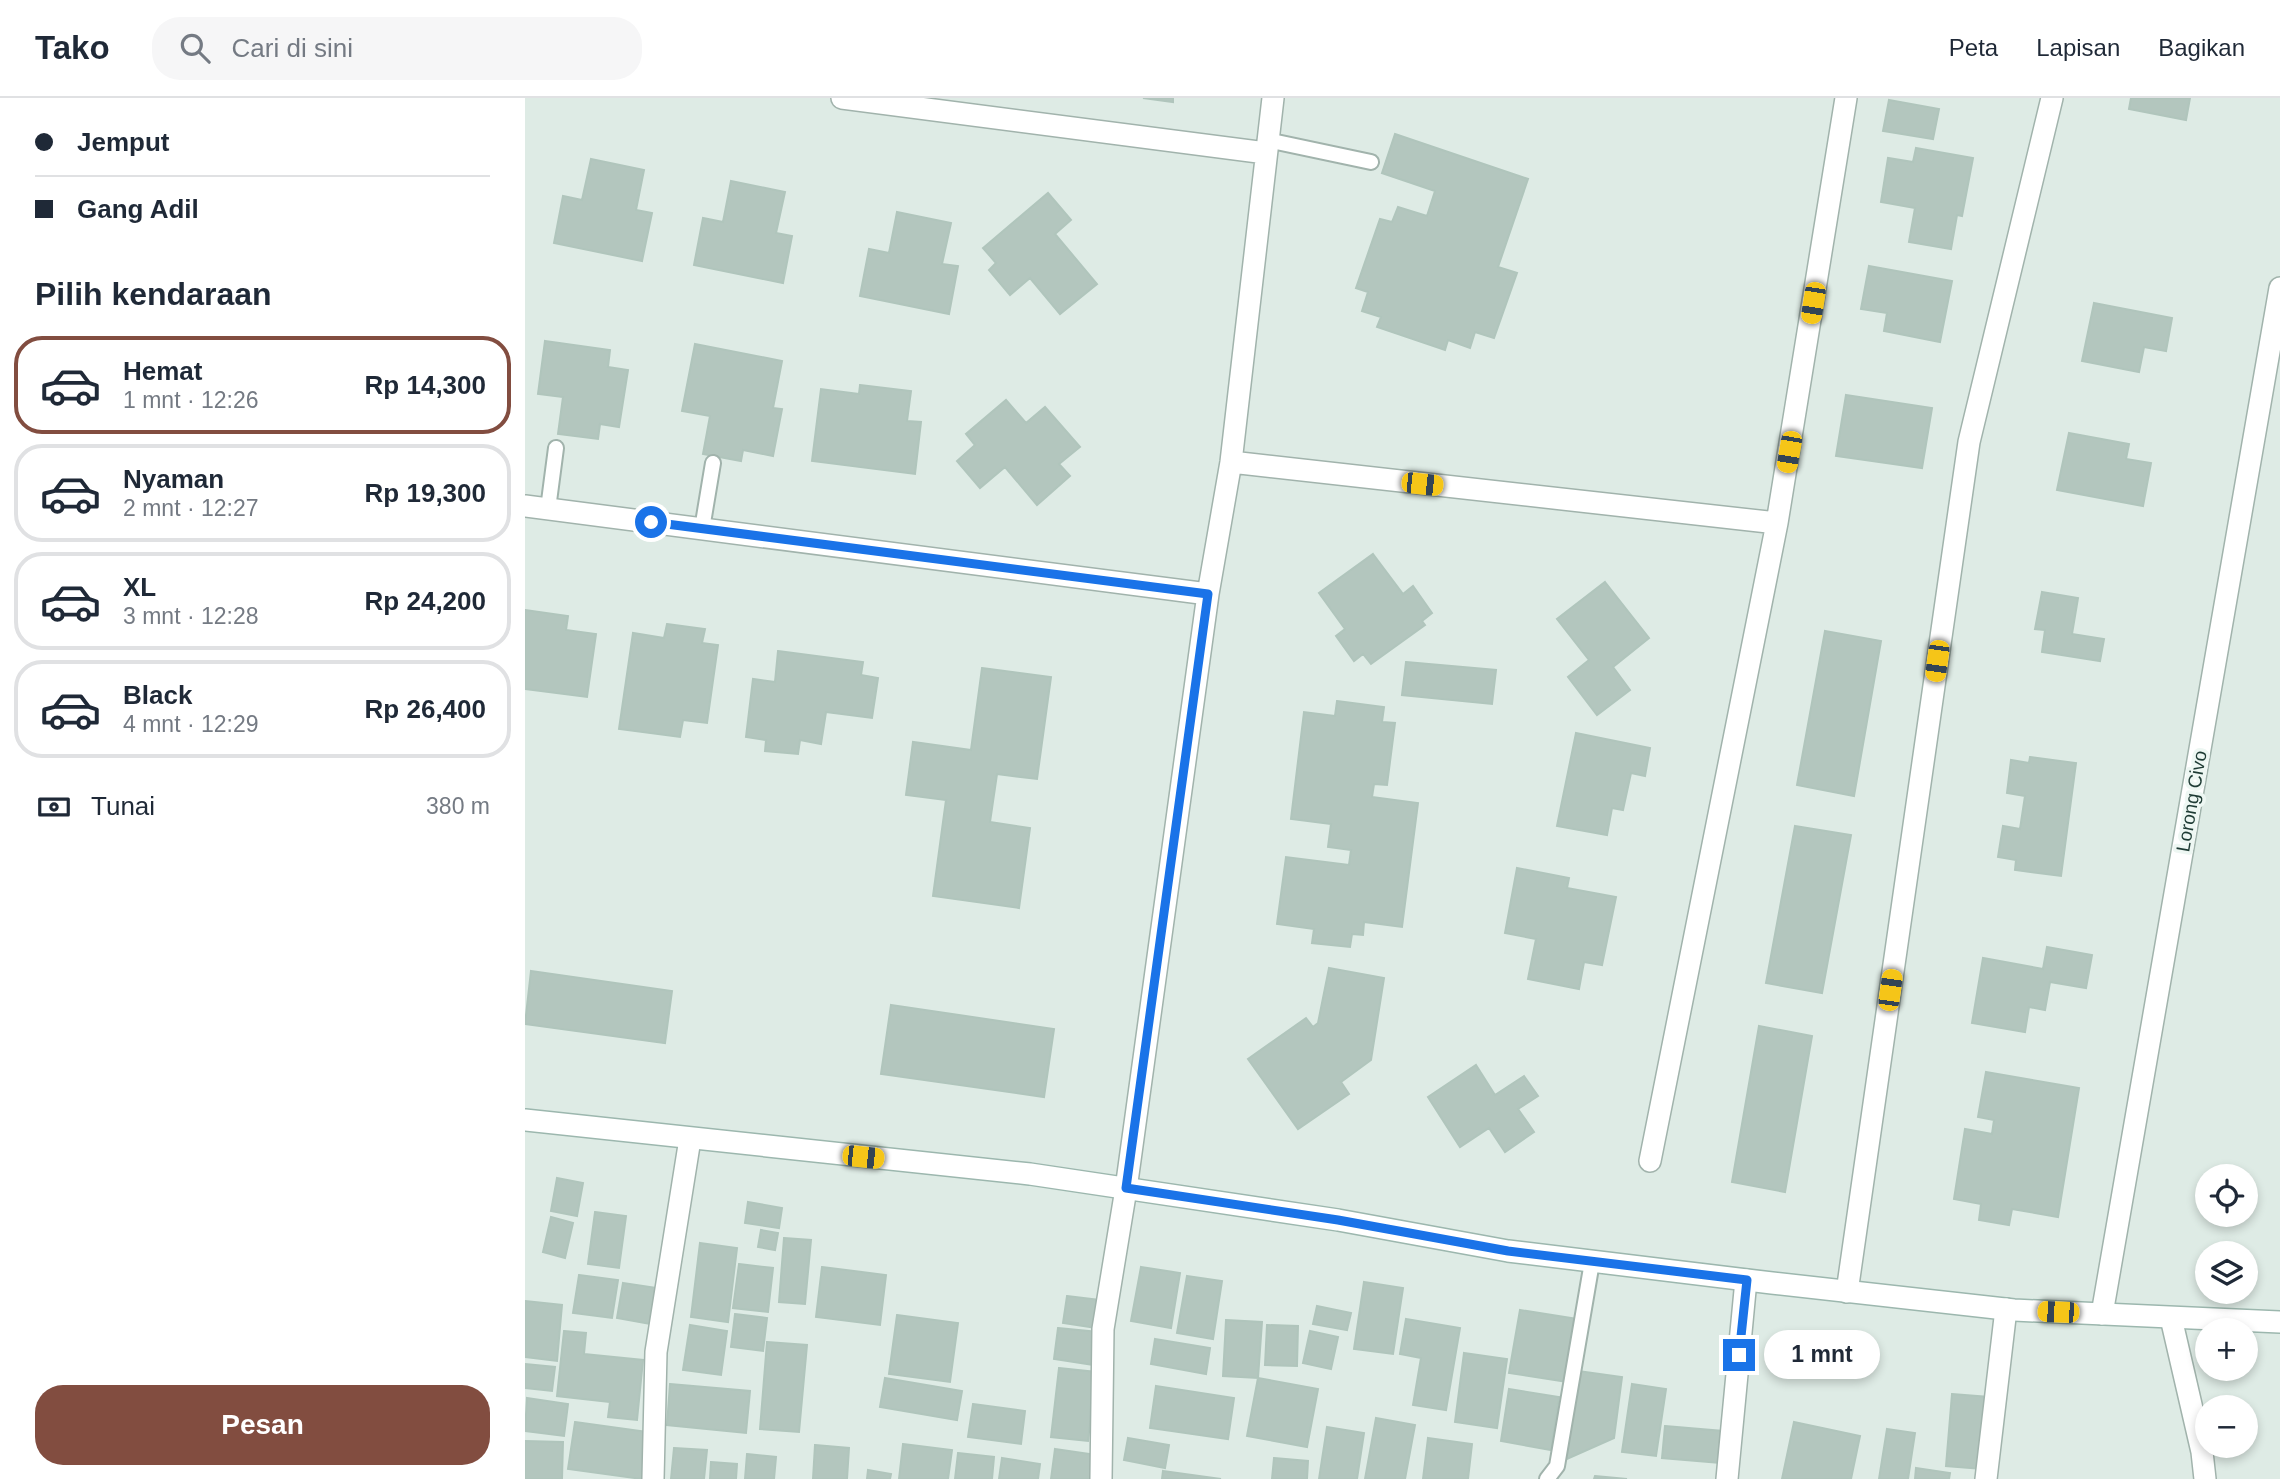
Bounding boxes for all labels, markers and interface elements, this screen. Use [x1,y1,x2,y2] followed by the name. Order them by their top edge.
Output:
[152,17,642,80] search box
[35,29,110,66] text: Tako
[176,29,214,67] icon: search
[232,33,353,63] text: Cari di sini
[1949,34,1998,61] text: Peta
[2036,34,2120,61] text: Lapisan
[2158,34,2245,61] text: Bagikan
[77,127,169,157] text: Jemput
[77,194,199,224] text: Gang Adil
[35,276,272,312] text: Pilih kendaraan
[1800,281,1827,325] car
[39,354,102,417] icon: car
[123,356,202,386] text: Hemat
[365,370,486,400] text: Rp 14,300
[123,387,259,413] text: 1 mnt · 12:26
[1776,429,1803,475] car
[39,462,102,525] icon: car
[123,464,224,494] text: Nyaman
[1401,471,1444,497] car
[365,478,486,508] text: Rp 19,300
[123,495,259,521] text: 2 mnt · 12:27
[635,506,667,538] route start
[39,570,102,633] icon: car
[123,572,156,602] text: XL
[365,586,486,616] text: Rp 24,200
[123,603,259,629] text: 3 mnt · 12:28
[1924,639,1951,683] car
[39,678,102,741] icon: car
[123,680,192,710] text: Black
[365,694,486,724] text: Rp 26,400
[123,711,259,737] text: 4 mnt · 12:29
[2172,749,2211,853] street label: Lorong Civo
[35,788,73,826] icon: cash
[91,791,155,821] text: Tunai
[426,793,490,819] text: 380 m
[1877,968,1904,1012] car
[842,1144,885,1170] car
[2195,1164,2258,1458] map controls
[2195,1164,2258,1227] button: locate
[2195,1241,2258,1304] button: layers
[2037,1301,2080,1323] car
[2195,1318,2258,1381] button: +
[1763,1330,1879,1380] callout: 1 mnt
[1723,1339,1755,1371] route end
[1791,1341,1853,1367] text: 1 mnt
[35,1385,490,1465] button: Pesan
[2195,1395,2258,1458] button: −

